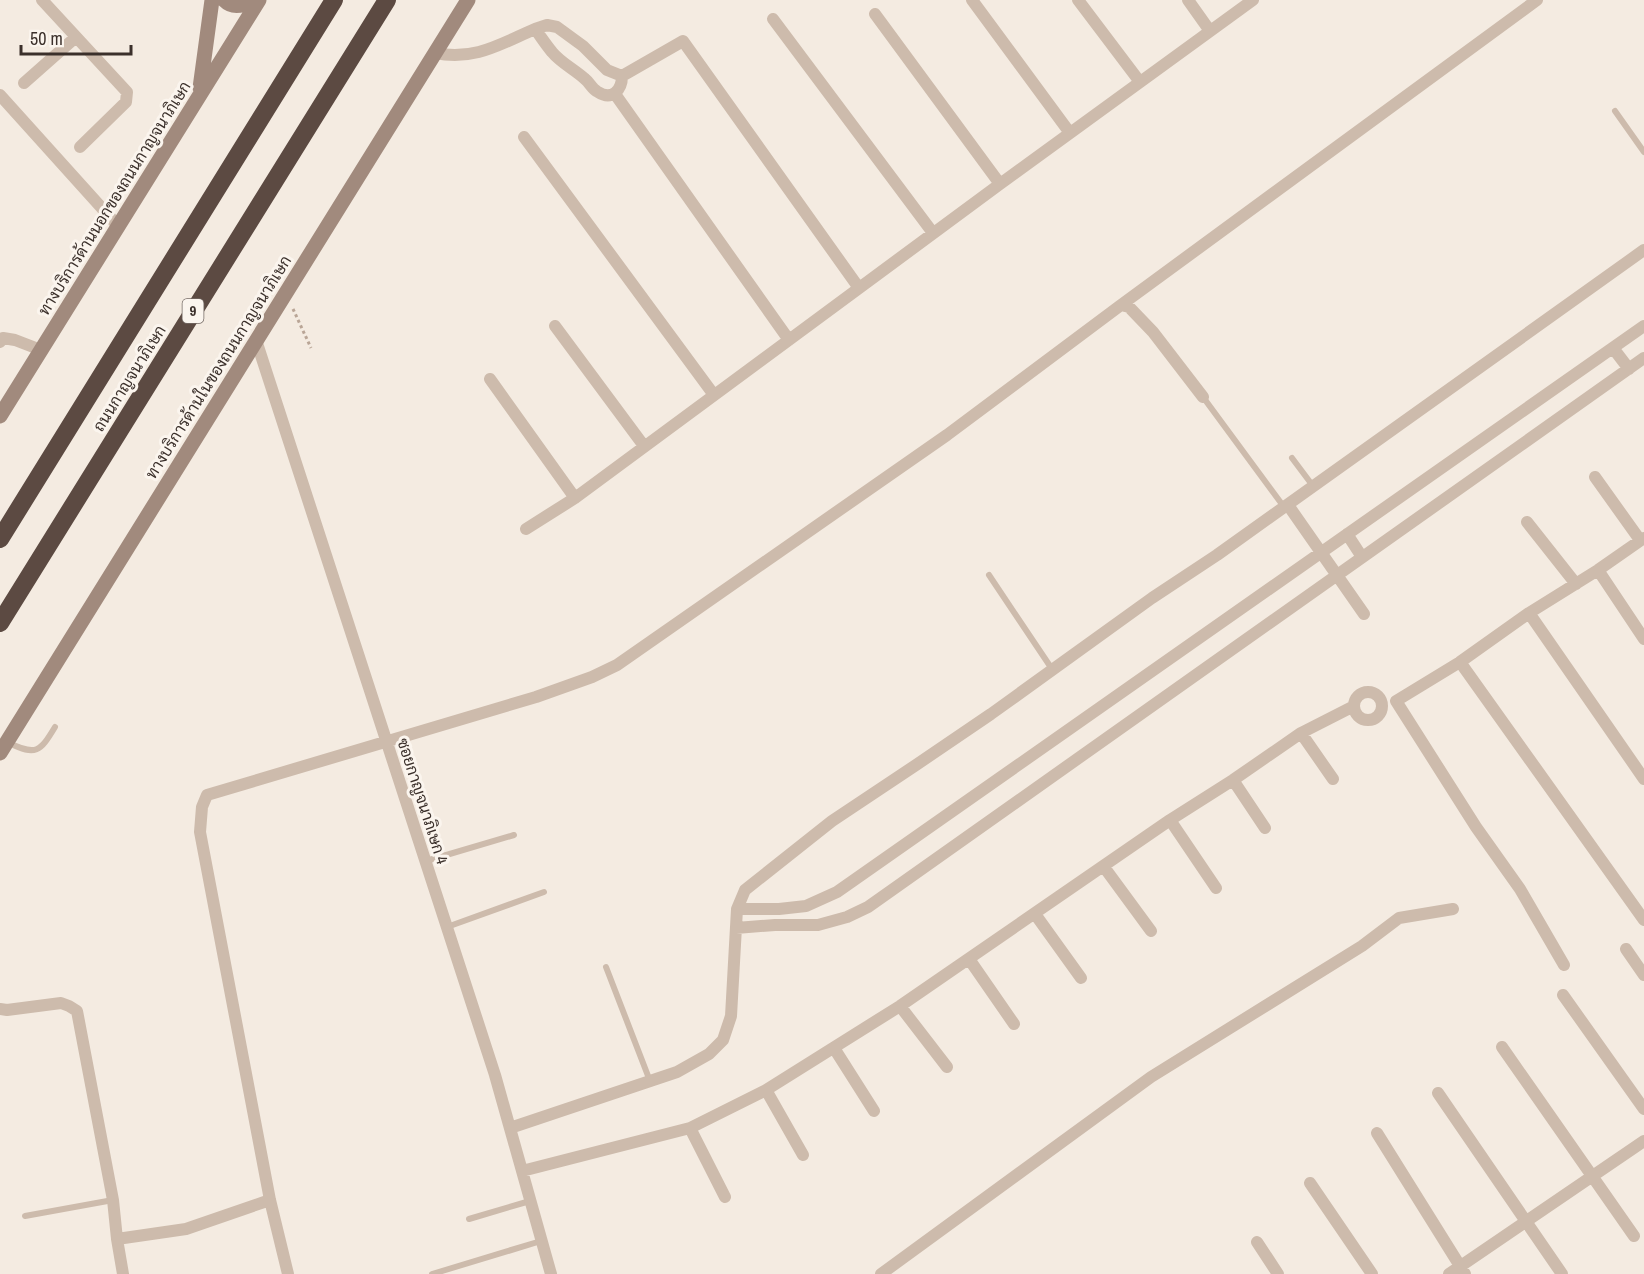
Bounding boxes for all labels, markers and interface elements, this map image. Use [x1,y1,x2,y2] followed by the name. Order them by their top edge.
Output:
[21,18,130,56] scale bar
[30,26,63,51] text: 50 m
[33,77,195,319] street label: ทางบริการด้านนอกของถนนกาญจนาภิเษก
[140,251,296,483] street label: ทางบริการด้านในของถนนกาญจนาภิเษก
[182,299,204,323] road number: 9
[87,321,171,435] street label: ถนนกาญจนาภิเษก
[392,735,454,867] street label: ซอยกาญจนาภิเษก 4

